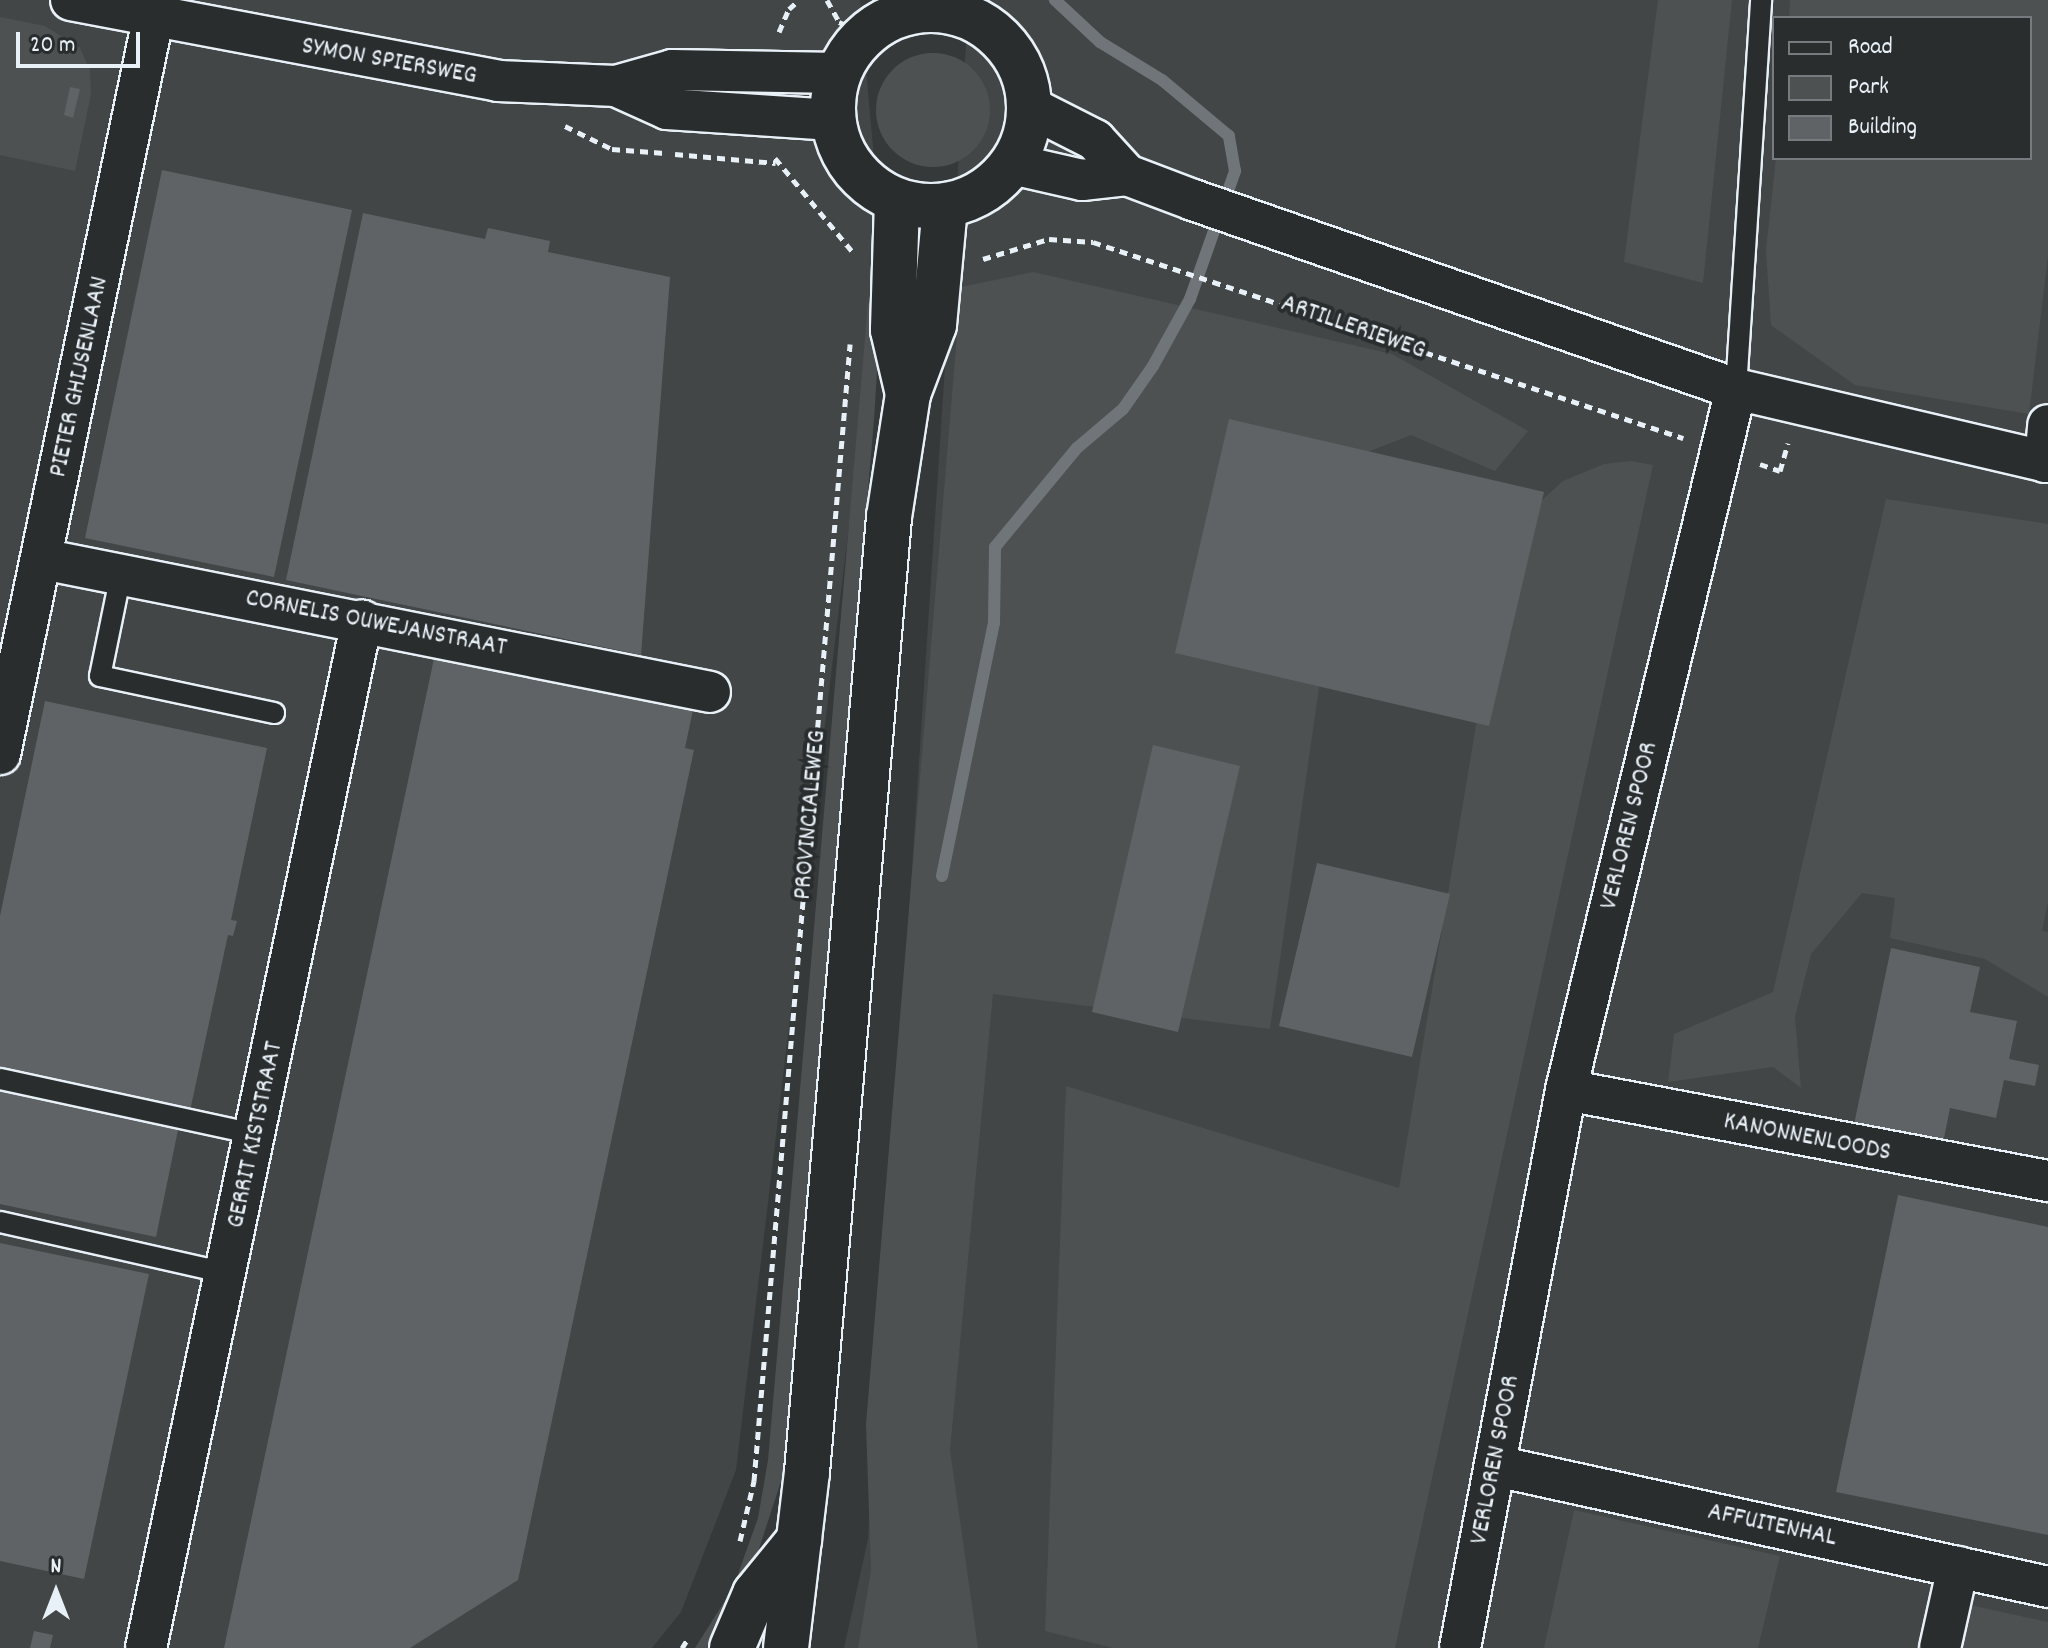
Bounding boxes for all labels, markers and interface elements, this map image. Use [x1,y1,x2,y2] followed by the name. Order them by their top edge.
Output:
[20,16,144,66] scale bar
[1772,16,2032,160] legend
[30,29,76,63] text: 20 m
[299,31,479,93] street label: SYMON SPIERSWEG
[1848,31,1893,65] text: Road
[1848,71,1889,105] text: Park
[1848,111,1917,145] text: Building
[43,274,117,480] street label: PIETER GHIJSENLAAN
[1277,289,1429,367] street label: ARTILLERIEWEG
[243,583,509,665] street label: CORNELIS OUWEJANSTRAAT
[788,729,834,901] street label: PROVINCIALEWEG
[1594,739,1666,913] street label: VERLOREN SPOOR
[221,1039,291,1231] street label: GERRIT KISTSTRAAT
[1721,1106,1893,1170] street label: KANONNENLOODS
[1464,1373,1528,1547] street label: VERLOREN SPOOR
[1705,1497,1839,1555] street label: AFFUITENHAL
[16,1552,96,1632] north arrow
[51,1552,61,1583] text: N

